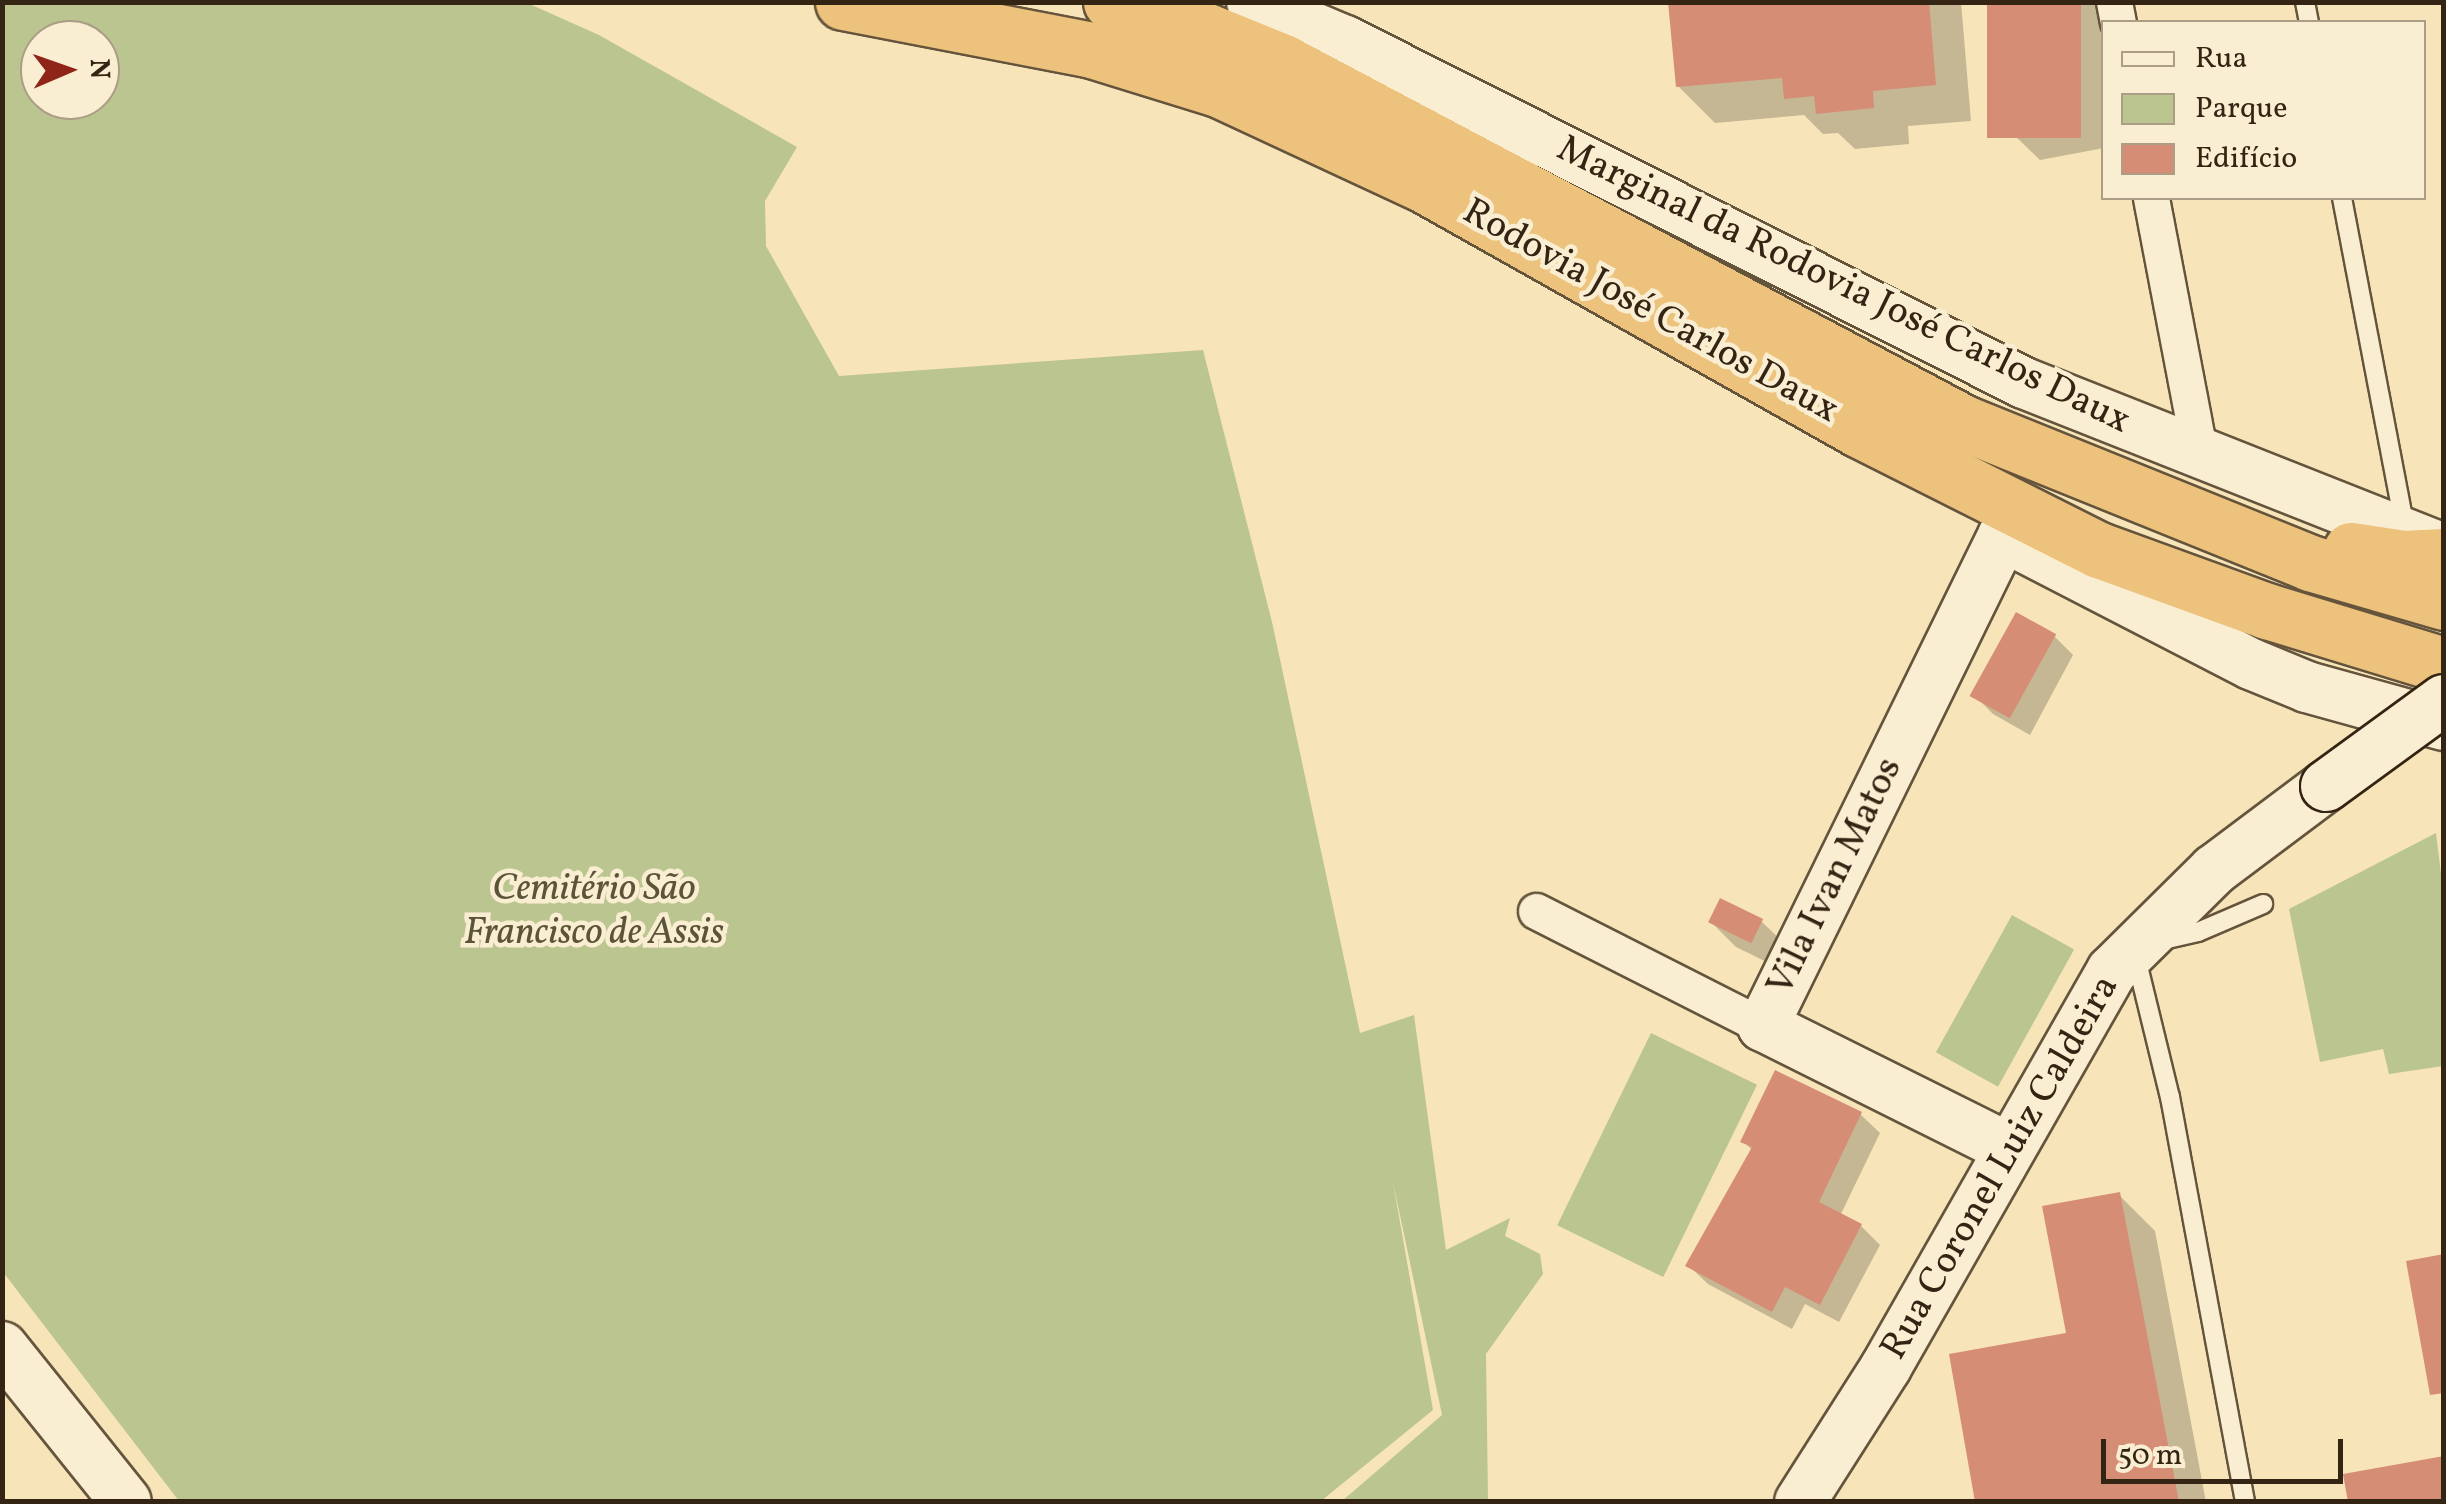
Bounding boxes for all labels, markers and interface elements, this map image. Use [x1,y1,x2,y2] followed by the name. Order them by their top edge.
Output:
[20,20,120,120] north arrow
[2101,20,2426,200] legend
[2195,38,2247,80] text: Rua
[79,58,118,80] text: N
[2195,88,2287,130] text: Parque
[1549,127,2137,445] street label: Marginal da Rodovia José Carlos Daux
[2195,138,2297,180] text: Edifício
[1454,190,1846,434] street label: Rodovia José Carlos Daux
[1759,750,1913,1004] street label: Vila Ivan Matos
[464,867,724,956] park label: Cemitério São Francisco de Assis
[1872,968,2130,1368] street label: Rua Coronel Luiz Caldeira
[2106,1419,2348,1481] scale bar
[2118,1435,2182,1477] text: 50 m

